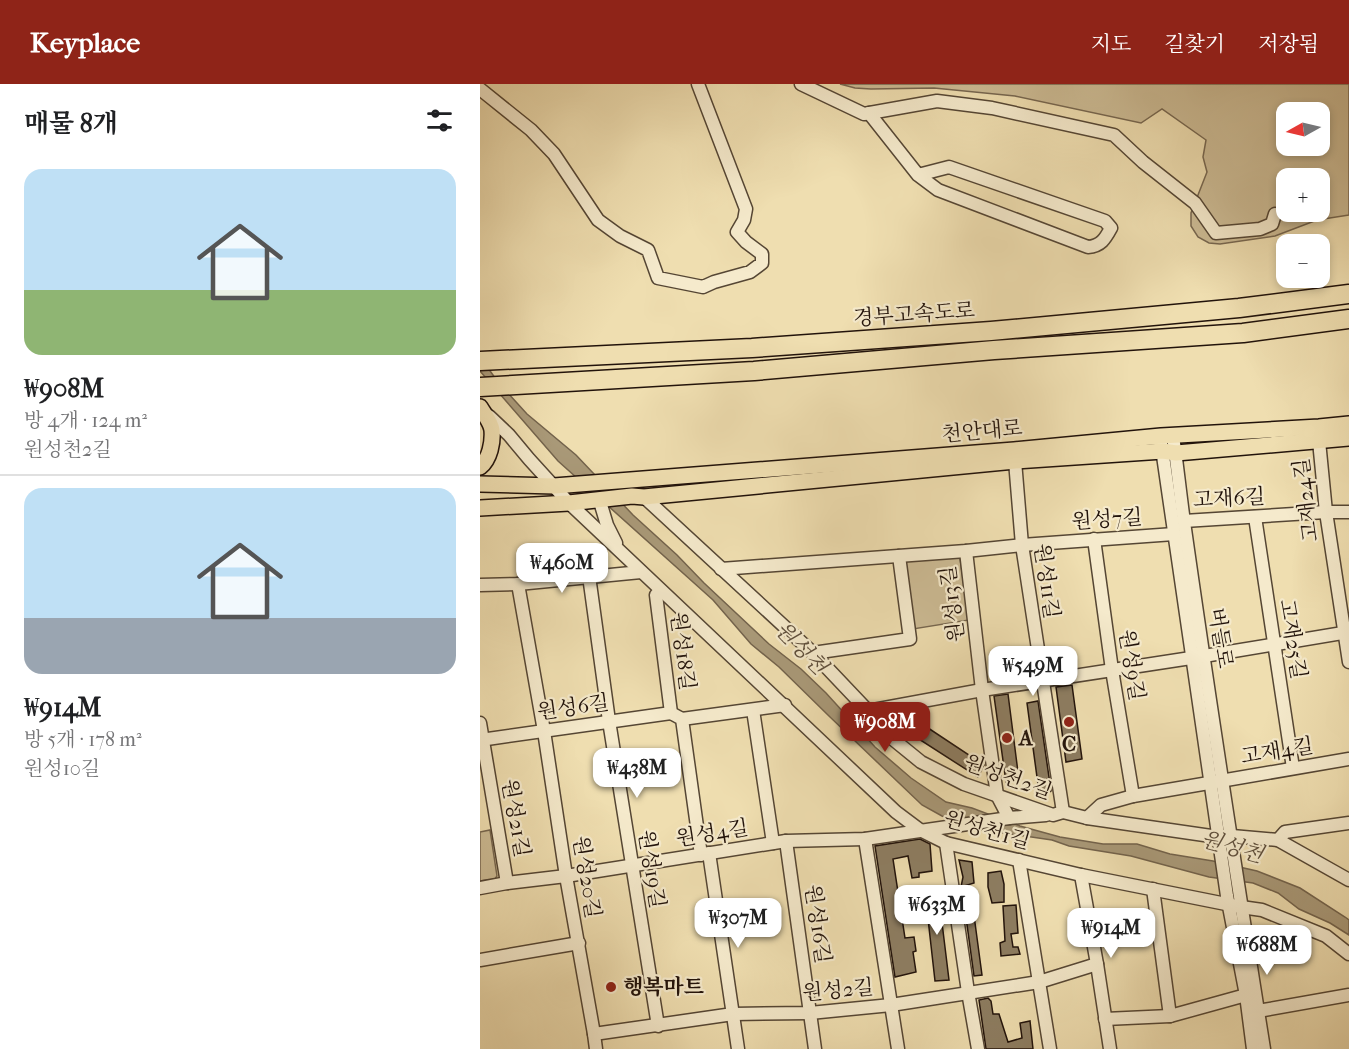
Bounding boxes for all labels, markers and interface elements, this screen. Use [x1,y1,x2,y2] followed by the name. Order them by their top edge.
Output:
[30,26,140,59] text: Keyplace
[1091,32,1131,56] text: 지도
[1164,32,1225,56] text: 길찾기
[1258,32,1319,56] text: 저장됨
[1276,102,1330,156] north arrow
[1276,102,1330,288] map controls
[423,104,456,137] icon: filters
[24,108,118,139] text: 매물 8개
[1276,168,1330,222] button: +
[186,208,294,316] icon: home
[1276,234,1330,288] button: −
[852,298,976,330] street label: 경부고속도로
[24,373,104,404] text: ₩908M
[24,409,147,432] text: 방 4개 · 124 m²
[941,416,1023,446] street label: 천안대로
[24,438,112,461] text: 원성천2길
[1289,457,1323,543] street label: 고재24길
[1192,484,1266,512] street label: 고재6길
[1071,505,1143,533] street label: 원성7길
[186,527,294,635] icon: home
[1030,542,1064,620] street label: 원성11길
[520,543,604,594] pin: ₩460M
[530,551,594,574] text: ₩460M
[935,564,969,644] street label: 원성13길
[1275,597,1311,681] street label: 고재25길
[1204,606,1238,670] street label: 버들로
[666,610,700,692] street label: 원성18길
[770,616,834,681] water label: 원성천
[1115,628,1149,702] street label: 원성9길
[991,646,1075,697] pin: ₩549M
[1002,654,1064,677] text: ₩549M
[536,690,610,724] street label: 원성6길
[24,692,101,723] text: ₩914M
[843,702,927,753] pin: ₩908M
[854,710,916,733] text: ₩908M
[1062,715,1076,729] marker: C
[1017,726,1034,750] place label: A
[24,728,142,751] text: 방 5개 · 178 m²
[1000,731,1014,745] marker: A
[1062,732,1076,756] place label: C
[1239,733,1315,769] street label: 고재4길
[595,748,679,799] pin: ₩438M
[961,750,1055,804] street label: 원성천2길
[607,756,667,779] text: ₩438M
[24,757,100,780] text: 원성10길
[497,777,535,859] street label: 원성21길
[941,806,1033,854] street label: 원성천1길
[674,815,750,851] street label: 원성4길
[1198,826,1268,869] water label: 원성천
[634,828,670,910] street label: 원성19길
[569,834,605,920] street label: 원성20길
[801,883,835,965] street label: 원성16길
[895,885,979,936] pin: ₩633M
[908,893,966,916] text: ₩633M
[696,898,780,949] pin: ₩307M
[709,906,767,929] text: ₩307M
[1069,908,1153,959] pin: ₩914M
[1081,916,1141,939] text: ₩914M
[1225,925,1309,976] pin: ₩688M
[1236,933,1298,956] text: ₩688M
[623,975,704,999] place label: 행복마트
[801,975,875,1005] street label: 원성2길
[604,980,618,994] marker: 행복마트

